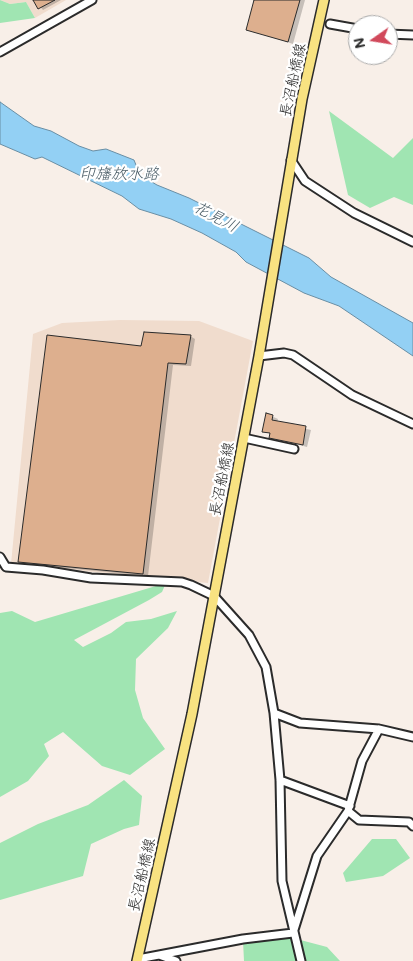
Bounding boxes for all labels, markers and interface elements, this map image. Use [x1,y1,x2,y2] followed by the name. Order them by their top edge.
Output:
[348,15,398,65] north arrow
[348,36,369,51] text: N
[276,41,310,119] street label: 長沼船橋線
[79,164,159,184] water label: 印旛放水路
[190,197,242,237] water label: 花見川
[206,440,238,518] street label: 長沼船橋線
[125,836,159,914] street label: 長沼船橋線

